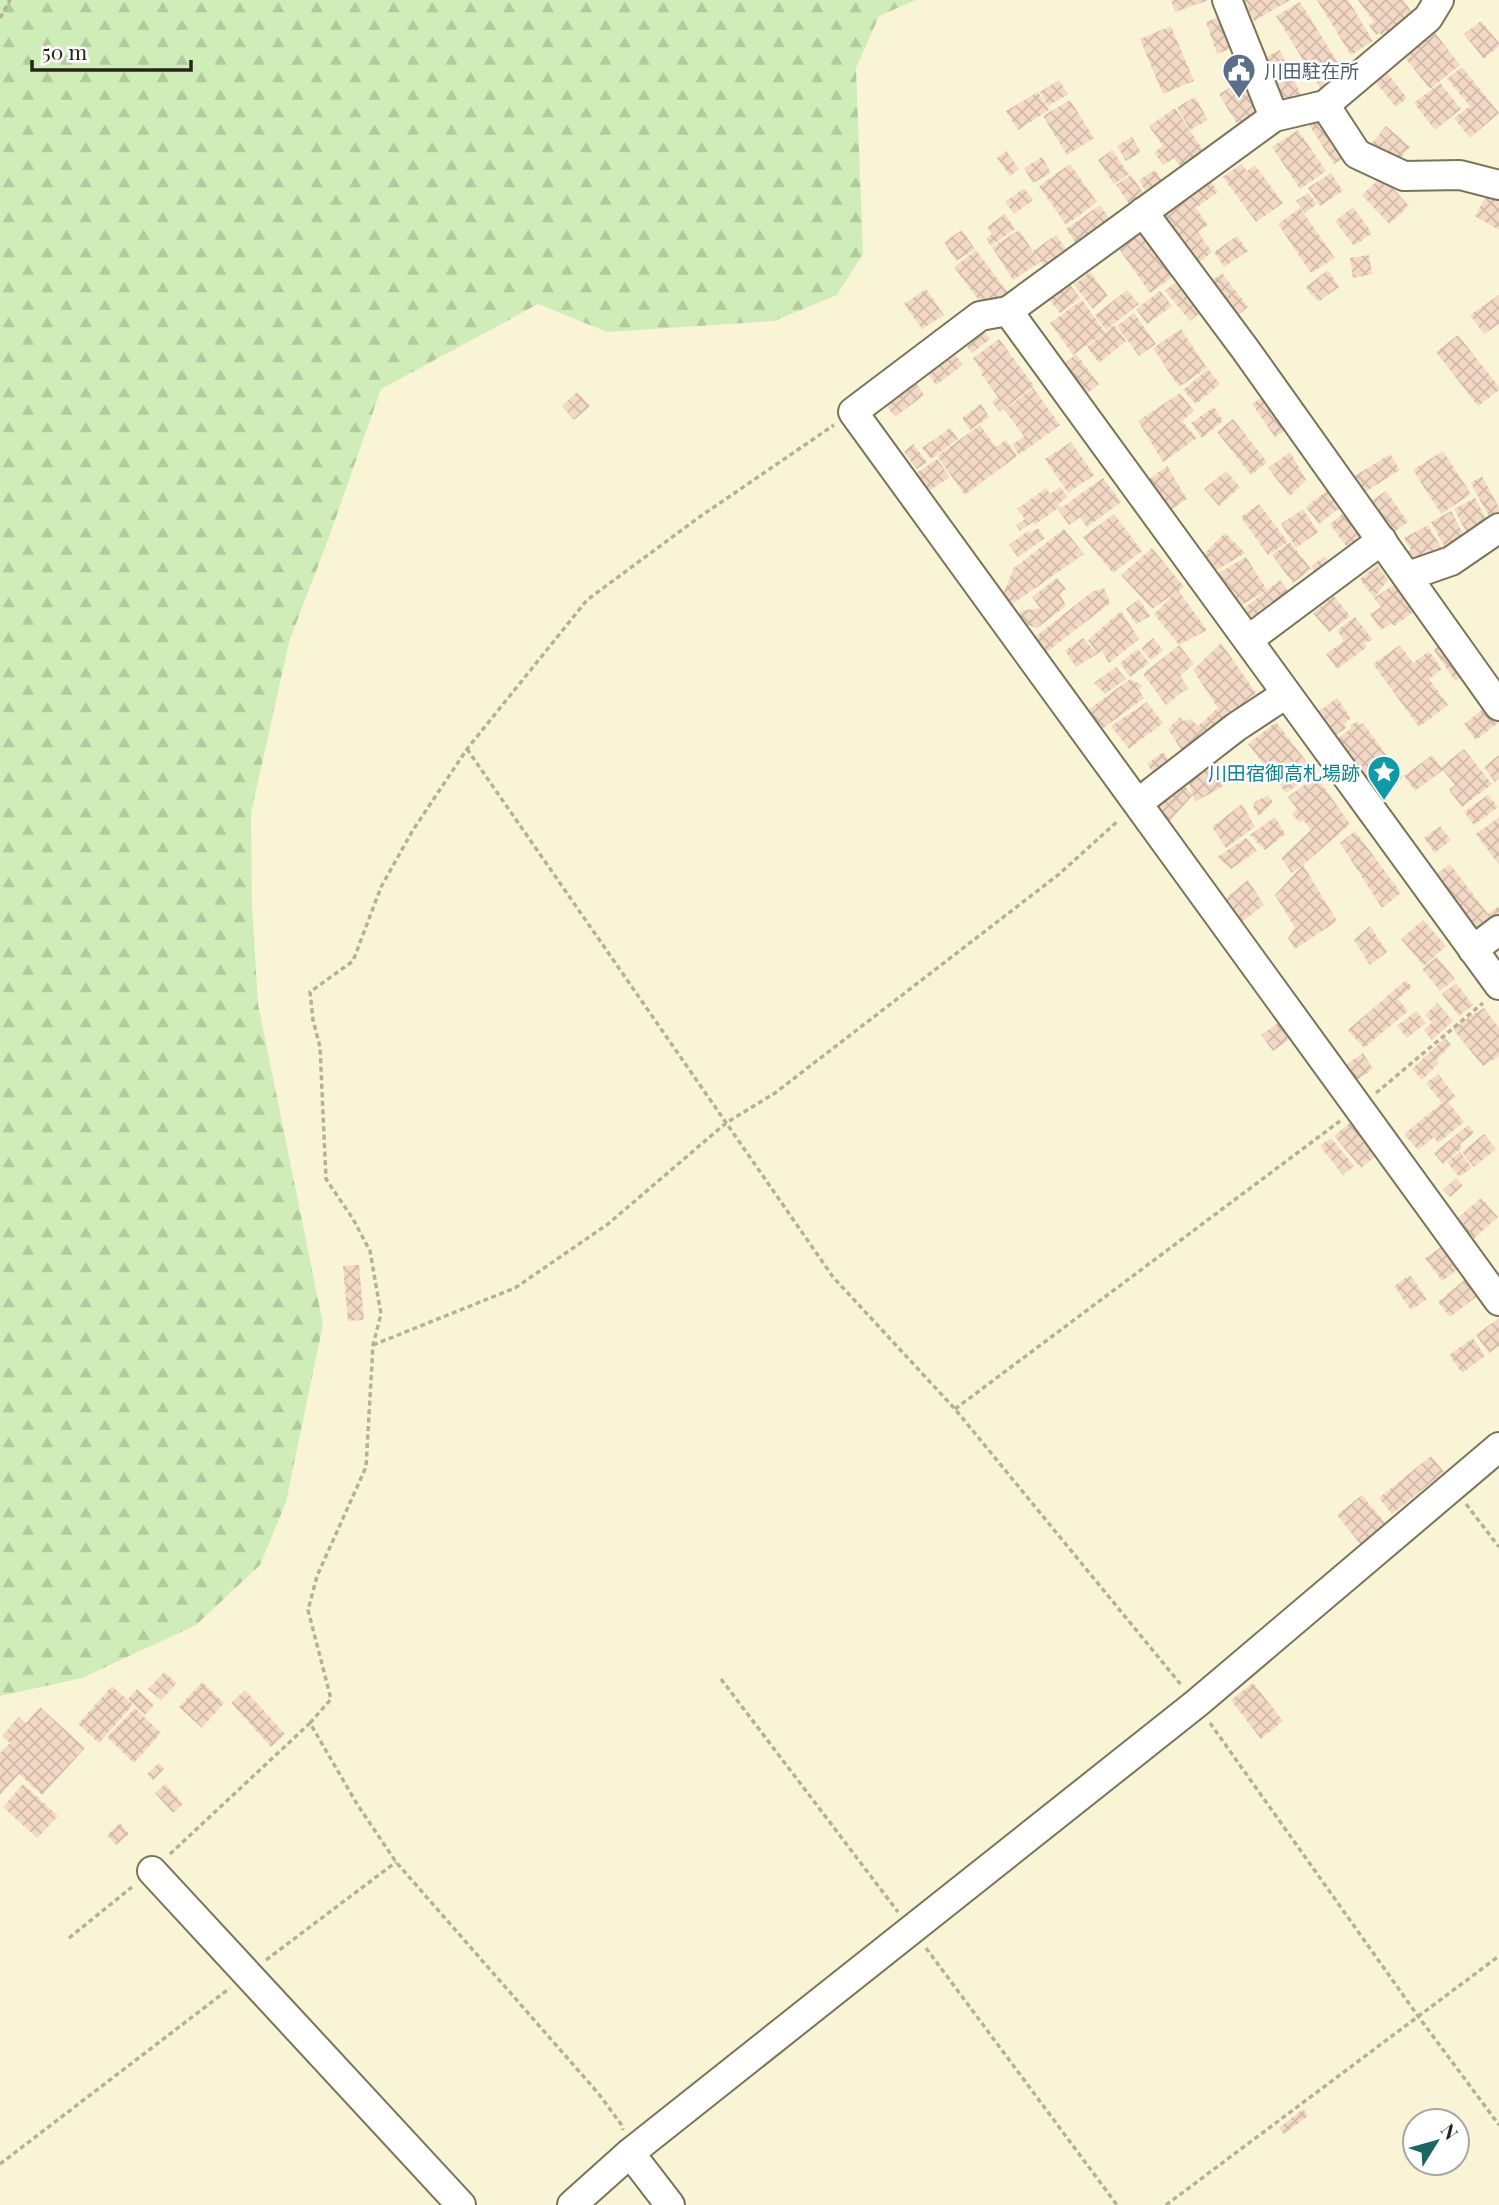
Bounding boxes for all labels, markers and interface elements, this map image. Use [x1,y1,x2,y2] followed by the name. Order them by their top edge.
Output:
[32,28,191,72] scale bar
[42,37,88,65] text: 50 m
[1220,51,1258,100] public building icon: 川田駐在所
[1264,57,1359,83] place label: 川田駐在所
[1365,753,1403,802] place icon: 川田宿御高札場跡
[1208,759,1360,785] place label: 川田宿御高札場跡
[1401,2107,1471,2177] north arrow
[1436,2118,1465,2145] text: N

